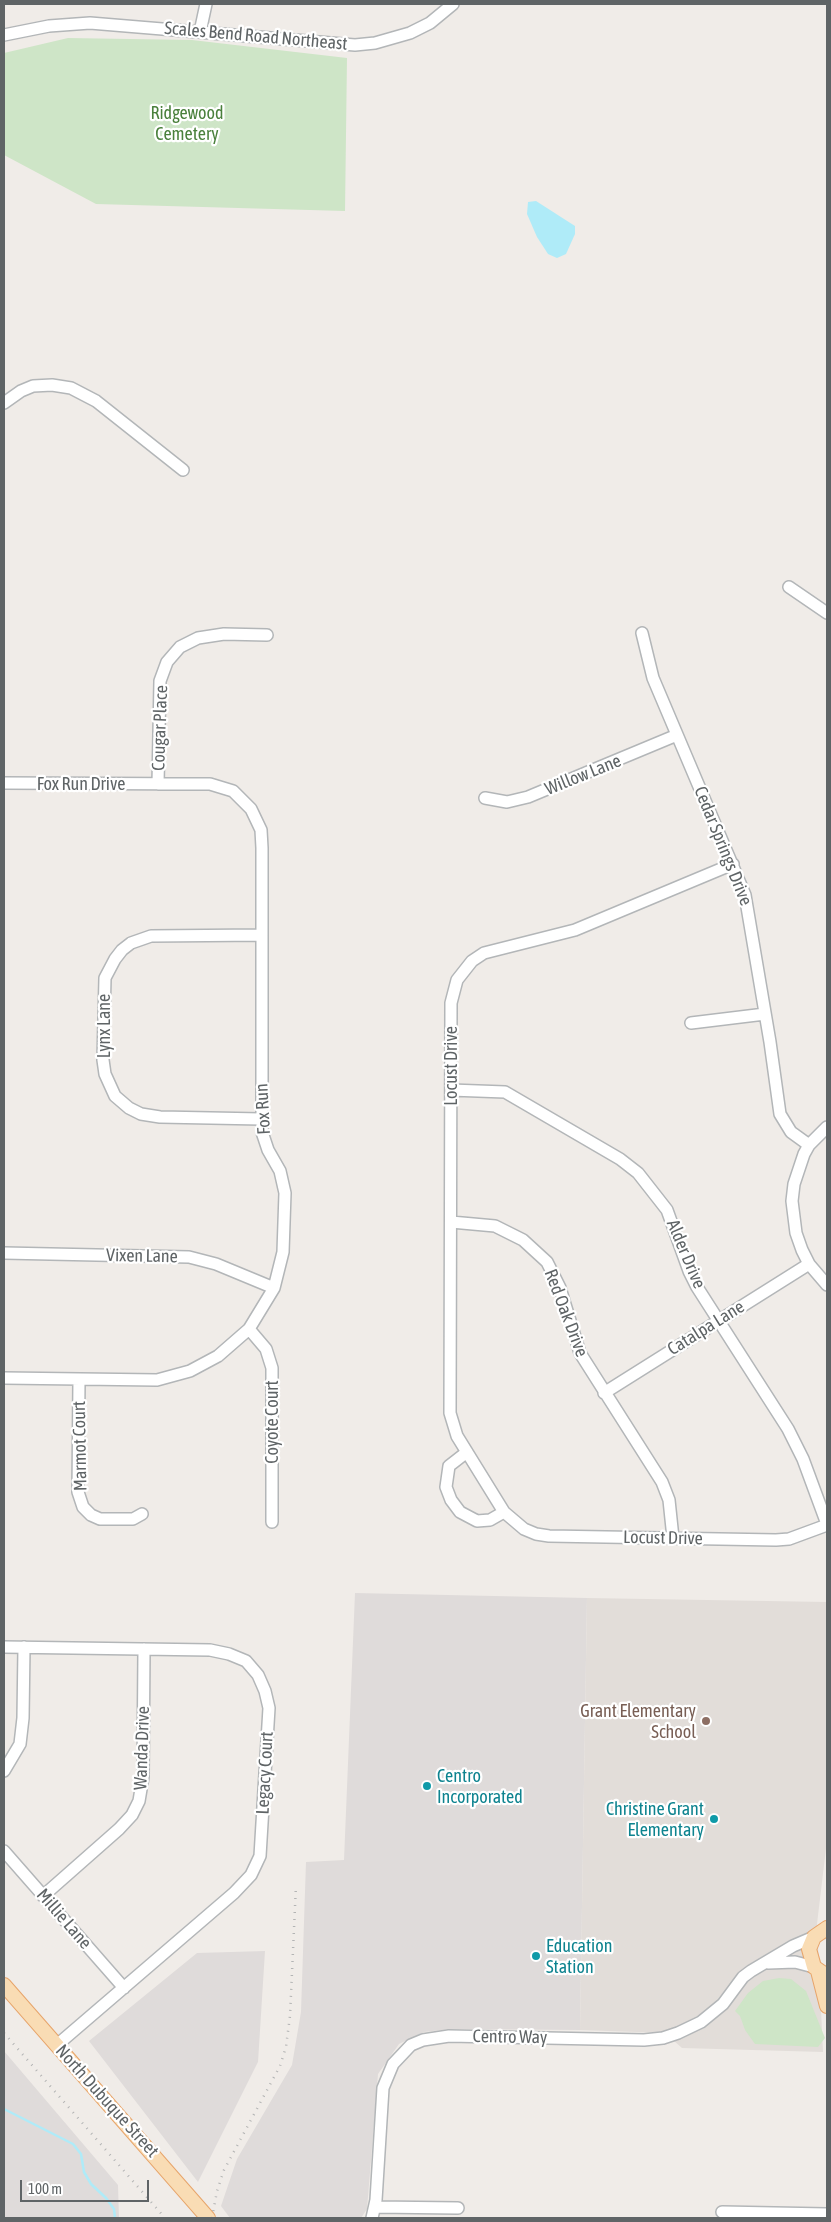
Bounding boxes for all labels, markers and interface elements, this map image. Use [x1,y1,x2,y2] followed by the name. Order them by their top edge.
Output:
[164,17,348,55] street label: Scales Bend Road Northeast
[150,102,224,144] park label: Ridgewood Cemetery
[148,685,172,771] street label: Cougar Place
[542,750,624,800] street label: Willow Lane
[37,773,125,795] street label: Fox Run Drive
[689,783,757,909] street label: Cedar Springs Drive
[93,994,115,1058] street label: Lynx Lane
[440,1026,462,1106] street label: Locust Drive
[251,1083,275,1135] street label: Fox Run
[662,1216,710,1292] street label: Alder Drive
[106,1245,178,1267] street label: Vixen Lane
[539,1266,593,1360] street label: Red Oak Drive
[664,1296,748,1360] street label: Catalpa Lane
[261,1380,283,1464] street label: Coyote Court
[68,1401,92,1491] street label: Marmot Court
[623,1527,703,1549] street label: Locust Drive
[580,1700,696,1742] place label: Grant Elementary School
[130,1706,154,1790] street label: Wanda Drive
[700,1715,712,1727] marker: Grant Elementary School
[252,1731,278,1815] street label: Legacy Court
[437,1765,523,1808] place label: Centro Incorporated
[421,1780,433,1792] marker: Centro Incorporated
[606,1798,704,1840] place label: Christine Grant Elementary
[708,1813,720,1825] marker: Christine Grant Elementary
[32,1884,96,1954] street label: Millie Lane
[546,1935,612,1978] place label: Education Station
[530,1950,542,1962] marker: Education Station
[472,2026,548,2048] street label: Centro Way
[51,2040,163,2162] street label: North Dubuque Street
[22,2170,151,2202] scale bar
[28,2180,62,2197] text: 100 m

